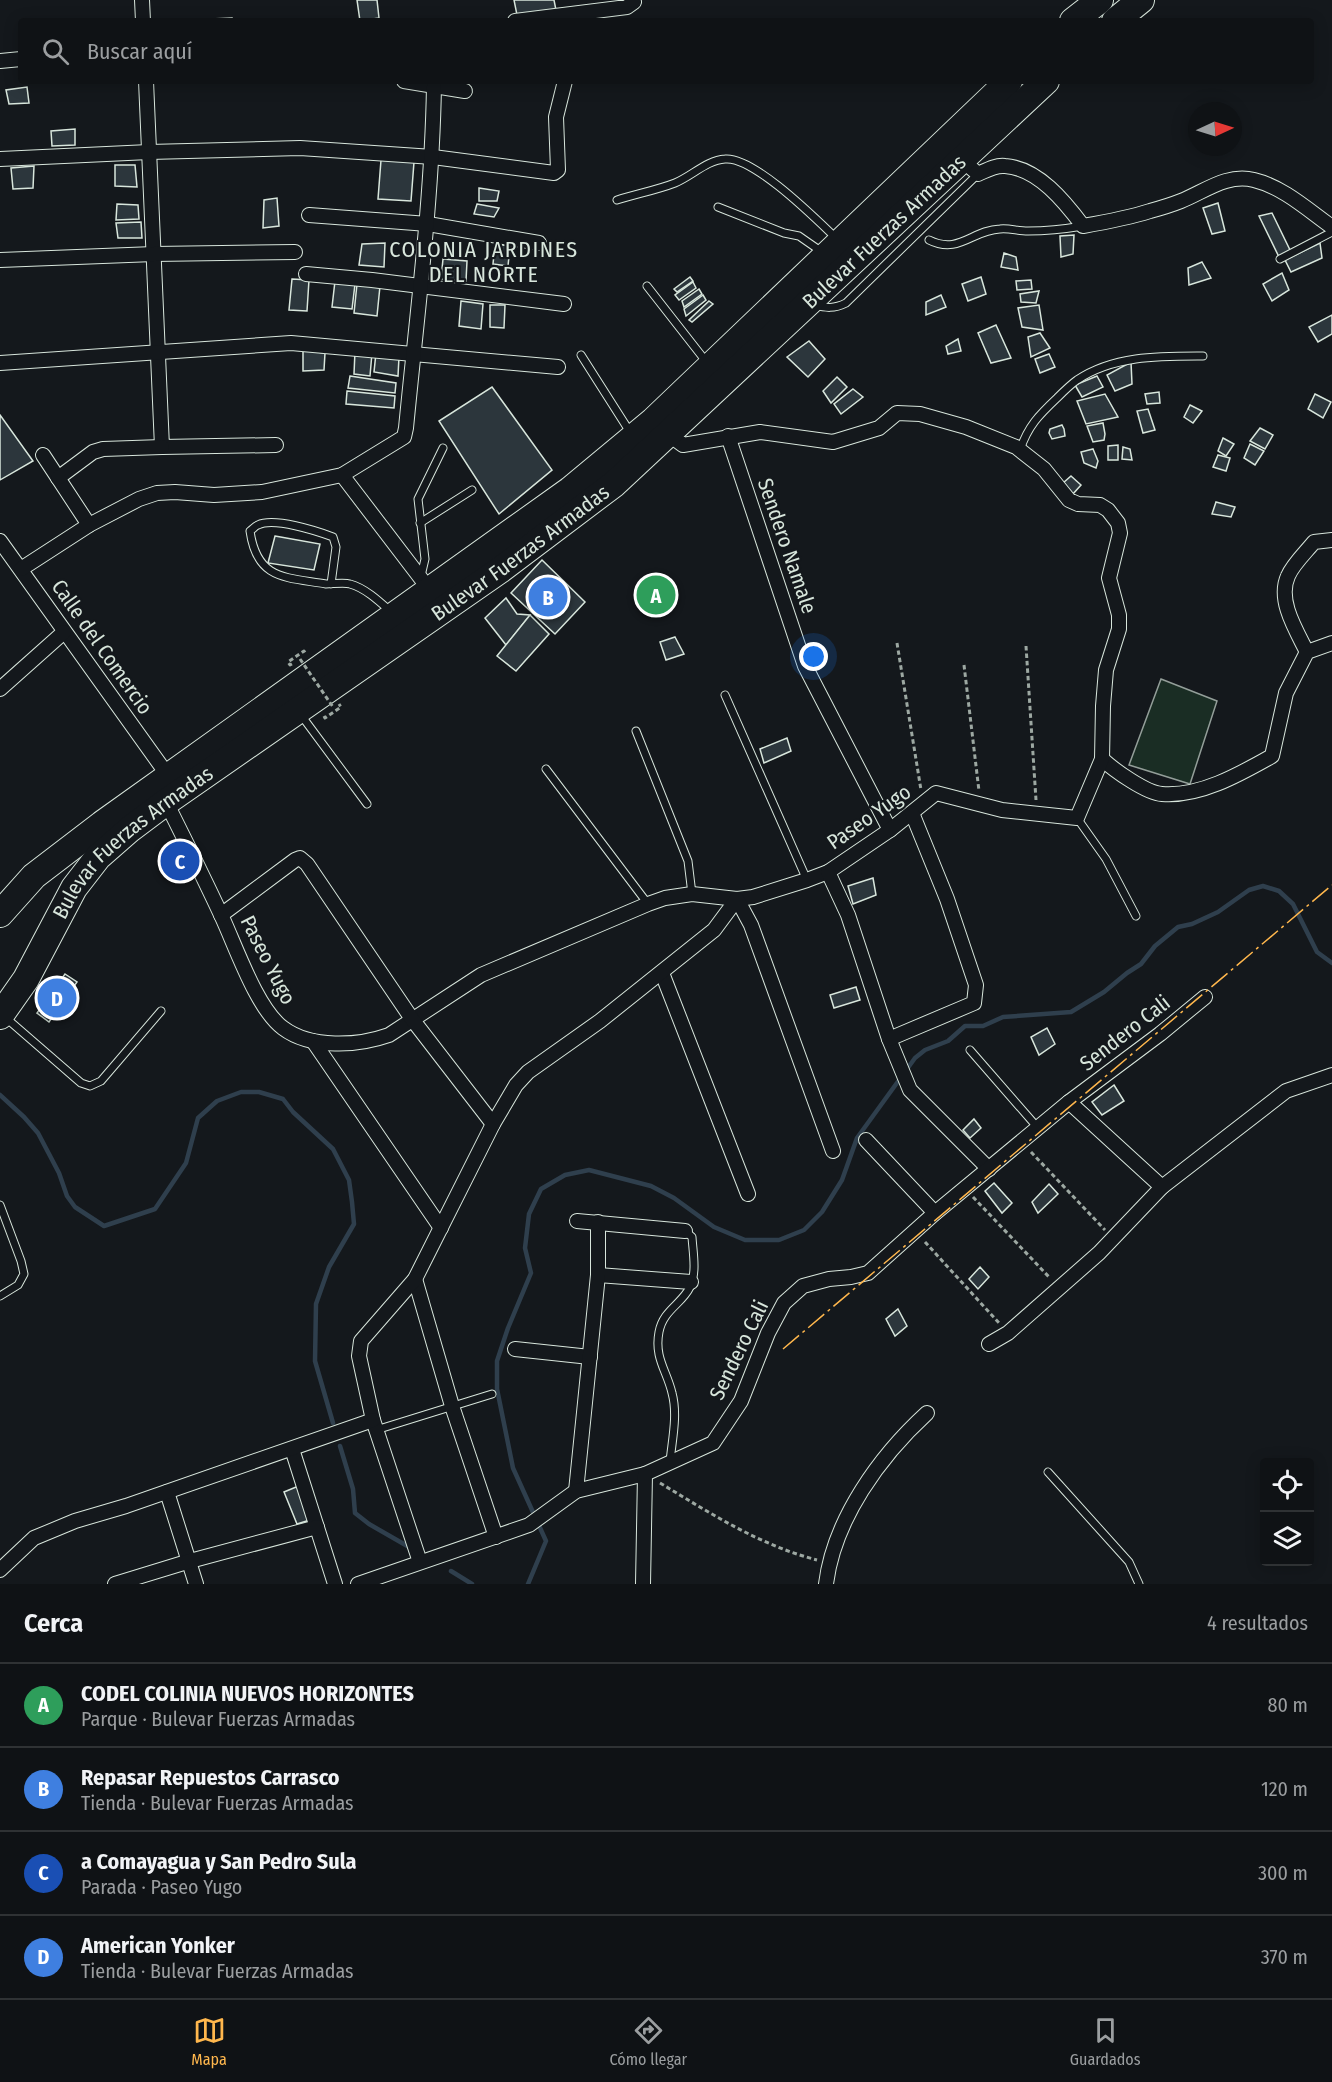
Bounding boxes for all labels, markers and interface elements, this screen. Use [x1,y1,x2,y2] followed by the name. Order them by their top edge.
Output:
[18,18,1314,84] search box
[39,35,72,68] icon: search
[87,38,192,65] text: Buscar aquí
[1188,102,1242,156] north arrow
[797,149,972,314] street label: Bulevar Fuerzas Armadas
[389,236,579,288] district label: COLONIA JARDINES DEL NORTE
[752,475,822,617] street label: Sendero Namale
[426,480,614,626] street label: Bulevar Fuerzas Armadas
[636,572,676,618] pin: A
[46,574,158,720] street label: Calle del Comercio
[528,574,568,620] pin: B
[799,642,828,671] your location
[47,760,218,923] street label: Bulevar Fuerzas Armadas
[822,779,916,855] street label: Paseo Yugo
[160,838,200,884] pin: C
[235,911,301,1009] street label: Paseo Yugo
[38,976,76,1020] pin: D
[1075,990,1175,1076] street label: Sendero Cali
[704,1296,774,1404] street label: Sendero Cali
[1260,1458,1314,1566] map controls
[1260,1458,1314,1512] button: locate
[1260,1512,1314,1566] button: layers
[24,1608,83,1639] text: Cerca
[1207,1611,1308,1635] text: 4 resultados
[81,1680,414,1707] text: CODEL COLINIA NUEVOS HORIZONTES
[38,1693,49,1717] text: A
[1268,1693,1308,1717] text: 80 m
[81,1707,355,1731] text: Parque · Bulevar Fuerzas Armadas
[81,1764,340,1791] text: Repasar Repuestos Carrasco
[38,1777,49,1801] text: B
[1261,1777,1308,1801] text: 120 m
[81,1791,354,1815] text: Tienda · Bulevar Fuerzas Armadas
[81,1848,357,1875] text: a Comayagua y San Pedro Sula
[38,1861,49,1885] text: C
[1258,1861,1308,1885] text: 300 m
[81,1875,242,1899] text: Parada · Paseo Yugo
[81,1932,235,1959] text: American Yonker
[38,1945,49,1969] text: D
[1261,1945,1308,1969] text: 370 m
[81,1959,354,1983] text: Tienda · Bulevar Fuerzas Armadas
[191,2014,227,2069] tab: Mapa
[610,2014,687,2069] tab: Cómo llegar
[1070,2014,1141,2069] tab: Guardados

